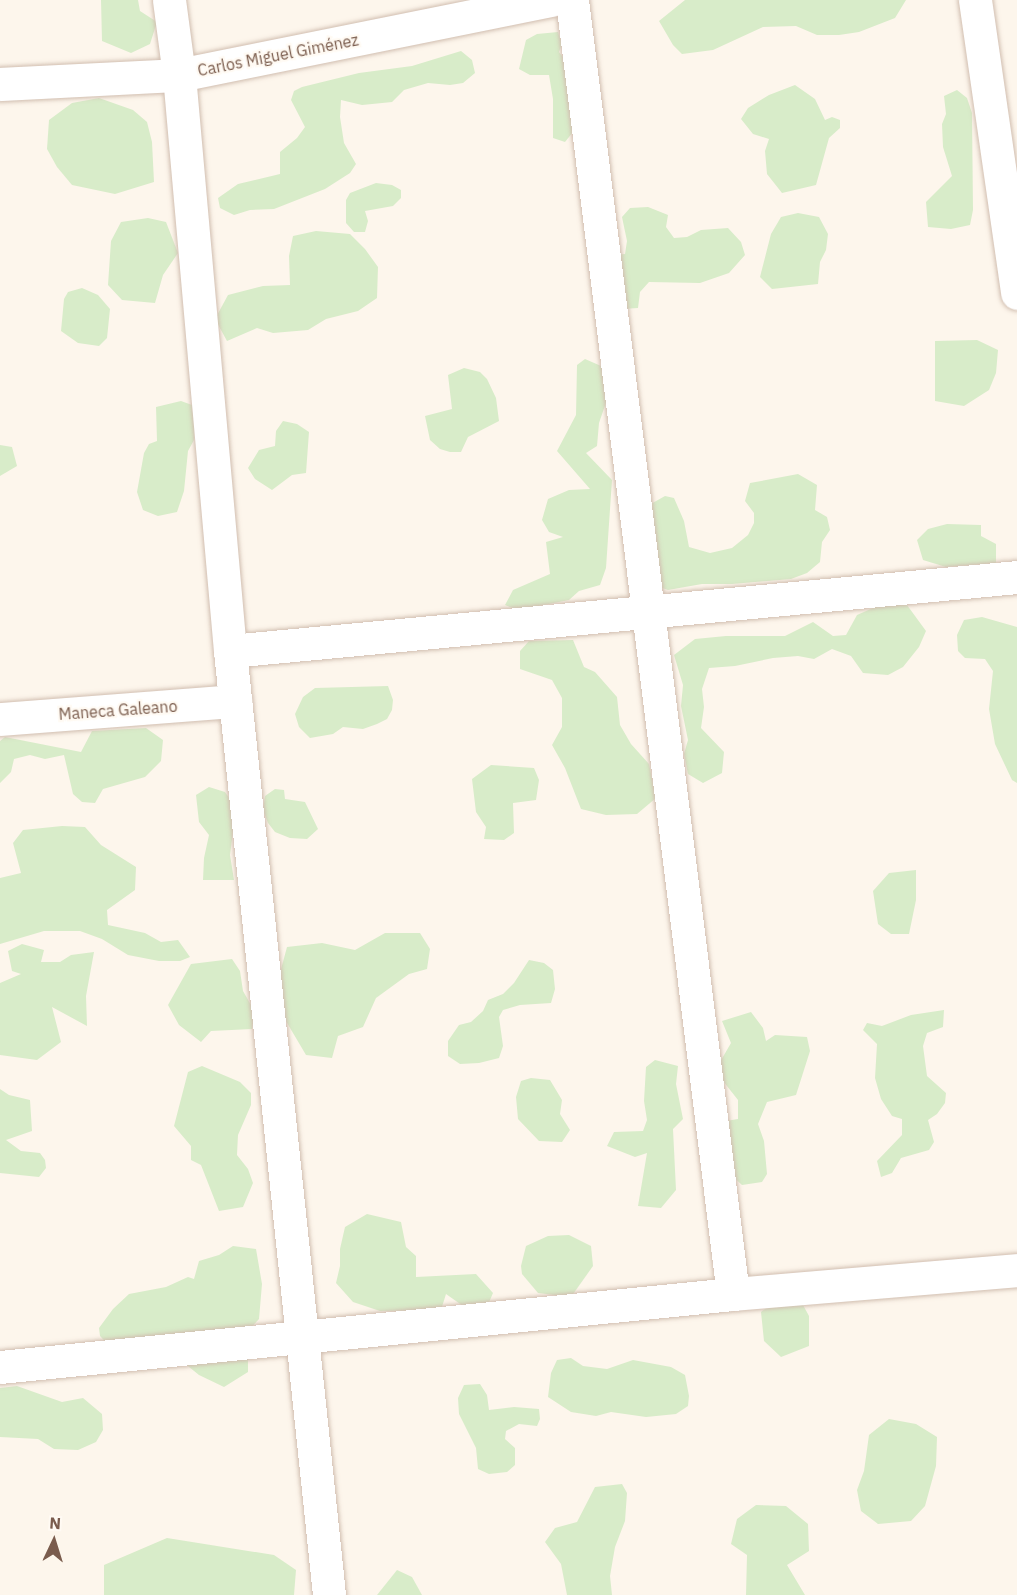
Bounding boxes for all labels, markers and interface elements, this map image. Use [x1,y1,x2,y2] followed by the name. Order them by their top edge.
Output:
[196,30,360,80] street label: Carlos Miguel Giménez
[58,696,178,724] street label: Maneca Galeano
[24,1511,84,1571] north arrow
[49,1513,62,1533] text: N

